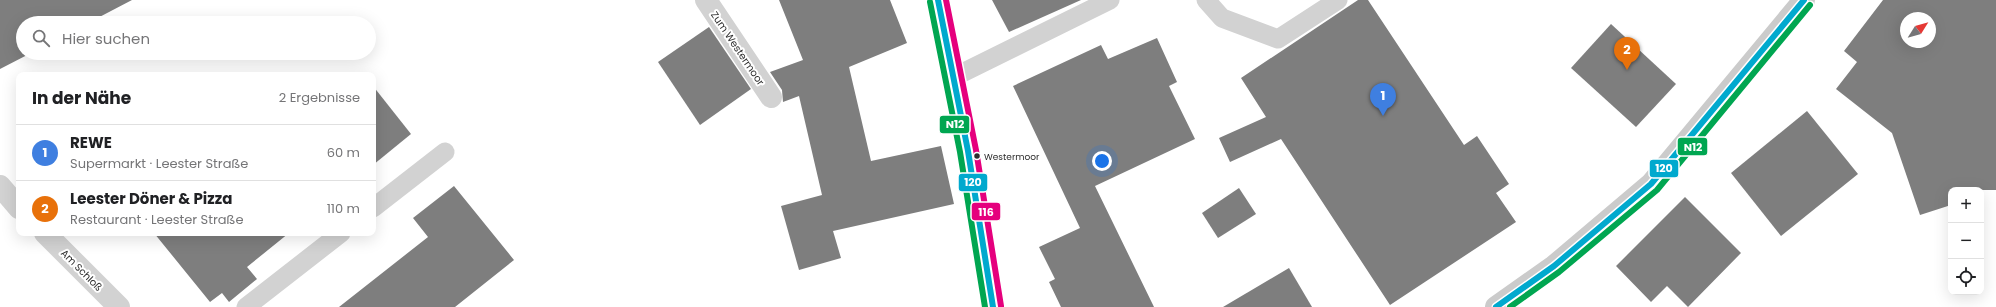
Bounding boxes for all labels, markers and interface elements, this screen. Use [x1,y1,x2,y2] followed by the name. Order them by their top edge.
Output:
[707,8,768,88] street label: Zum Westermoor
[1900,12,1936,48] north arrow
[16,16,376,60] search box
[30,27,52,49] icon: search
[62,28,150,49] text: Hier suchen
[1614,37,1640,70] pin: 2
[1370,83,1396,116] pin: 1
[32,86,131,110] text: In der Nähe
[279,88,360,107] text: 2 Ergebnisse
[939,115,970,134] line badge: N12
[946,116,964,132] text: N12
[70,132,112,153] text: REWE
[1677,137,1708,156] line badge: N12
[1684,139,1702,155] text: N12
[43,143,47,162] text: 1
[327,143,360,162] text: 60 m
[972,151,982,161] marker: Westermoor
[984,151,1040,163] place label: Westermoor
[1092,151,1112,171] your location
[70,154,248,173] text: Supermarkt · Leester Straße
[1649,159,1679,178] line badge: 120
[1655,160,1673,176] text: 120
[958,173,988,192] line badge: 120
[964,174,982,190] text: 120
[1948,187,1984,295] map controls
[1948,187,1984,223] button: +
[70,188,232,209] text: Leester Döner & Pizza
[41,199,49,218] text: 2
[327,199,360,218] text: 110 m
[971,202,1001,221] line badge: 116
[978,204,994,220] text: 116
[70,210,244,229] text: Restaurant · Leester Straße
[1948,223,1984,259] button: −
[57,246,106,295] street label: Am Schloß
[1948,259,1984,295] button: locate

